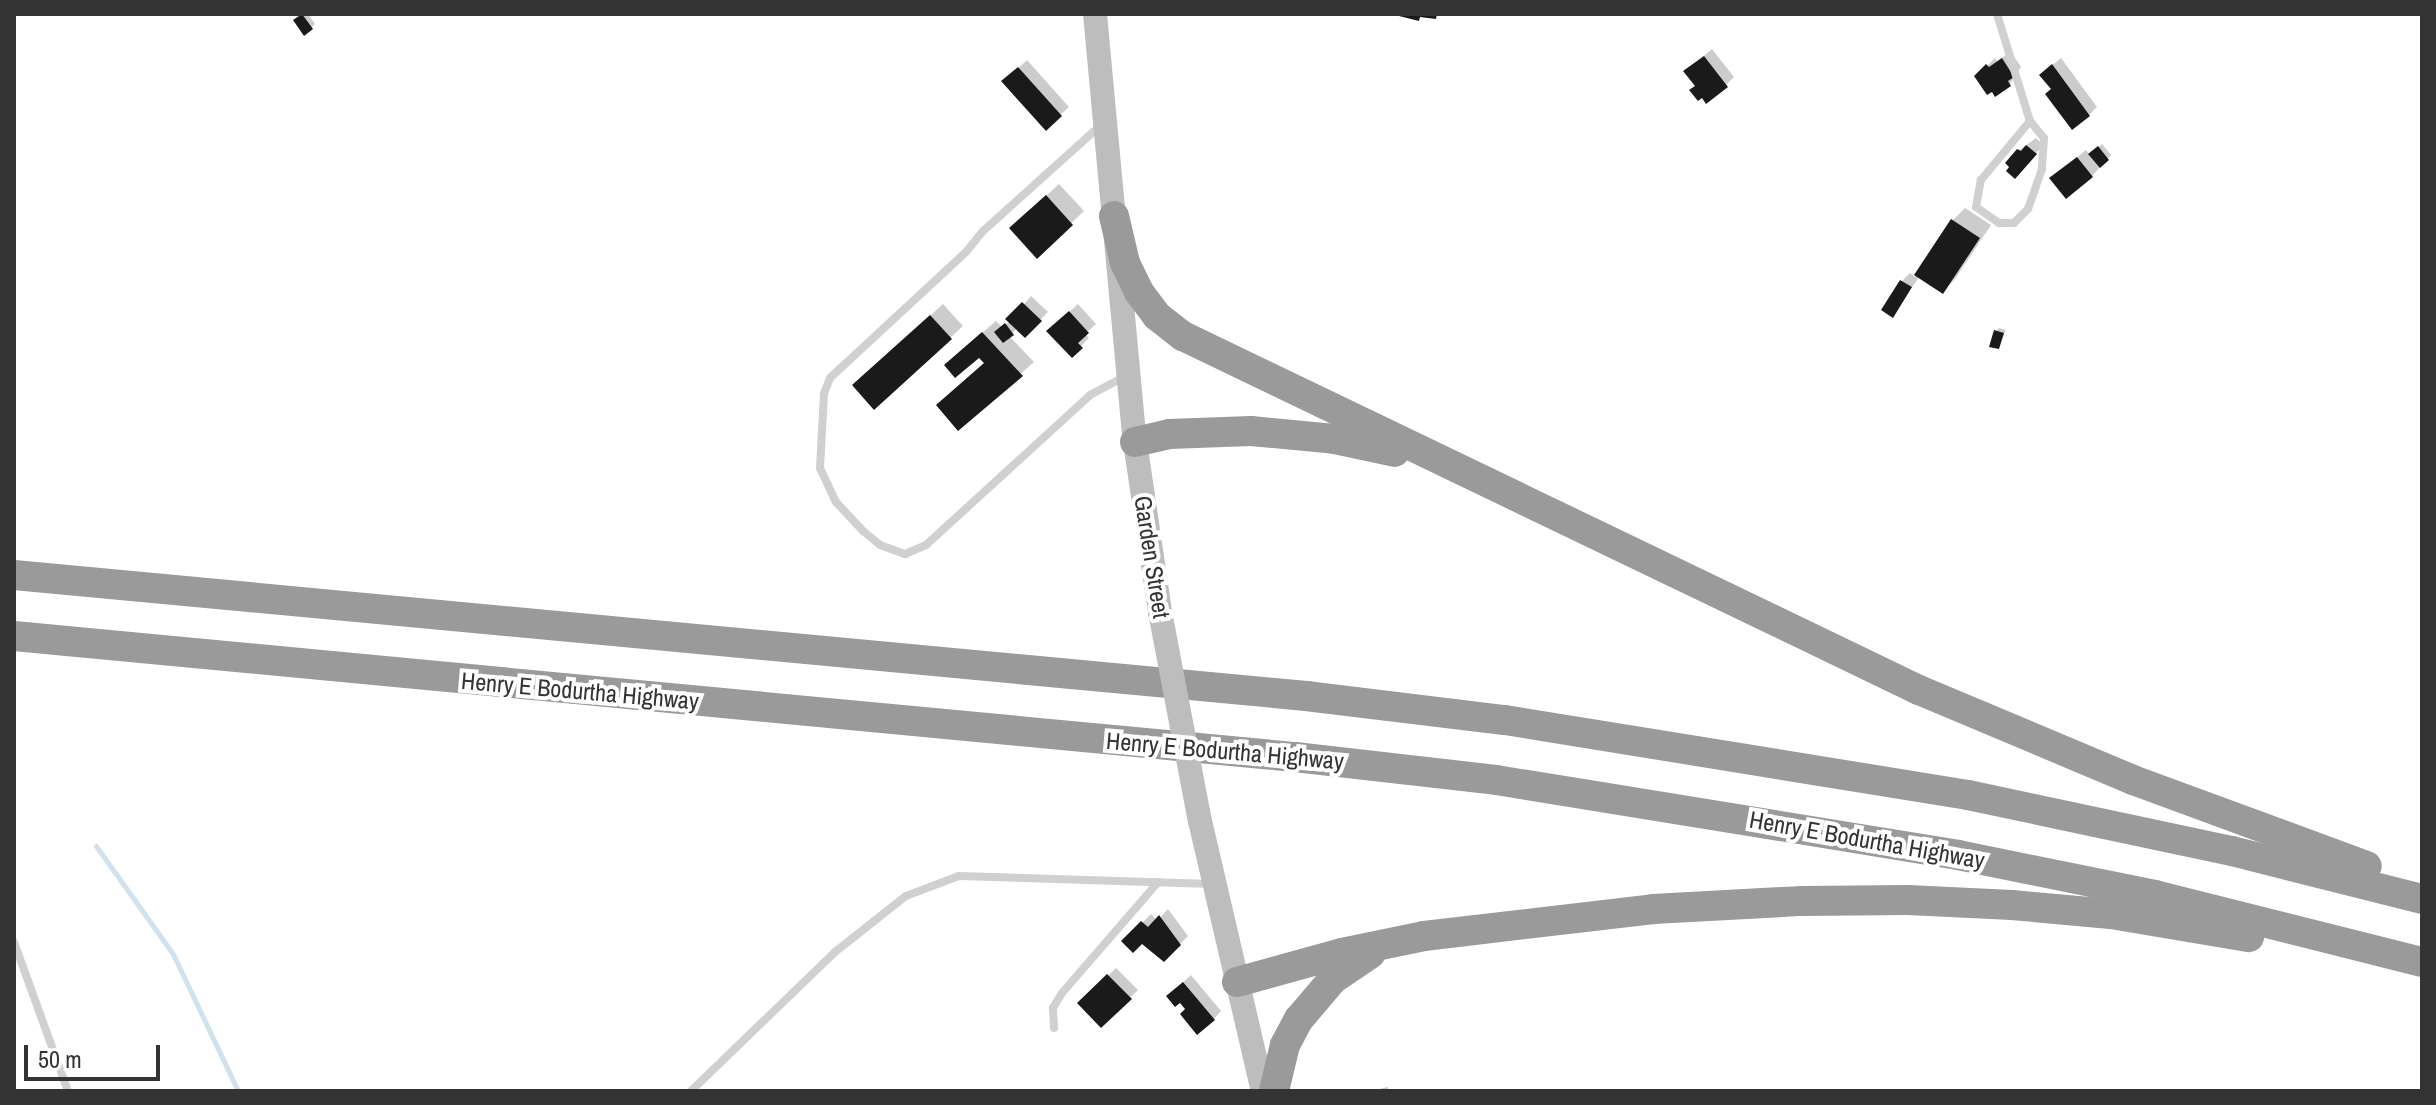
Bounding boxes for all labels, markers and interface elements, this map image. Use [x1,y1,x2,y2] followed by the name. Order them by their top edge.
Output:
[1128,494,1176,620] street label: Garden Street
[460,666,700,716] street label: Henry E Bodurtha Highway
[1105,726,1345,776] street label: Henry E Bodurtha Highway
[1747,805,1987,875] street label: Henry E Bodurtha Highway
[28,1029,164,1079] scale bar
[38,1043,82,1075] text: 50 m

